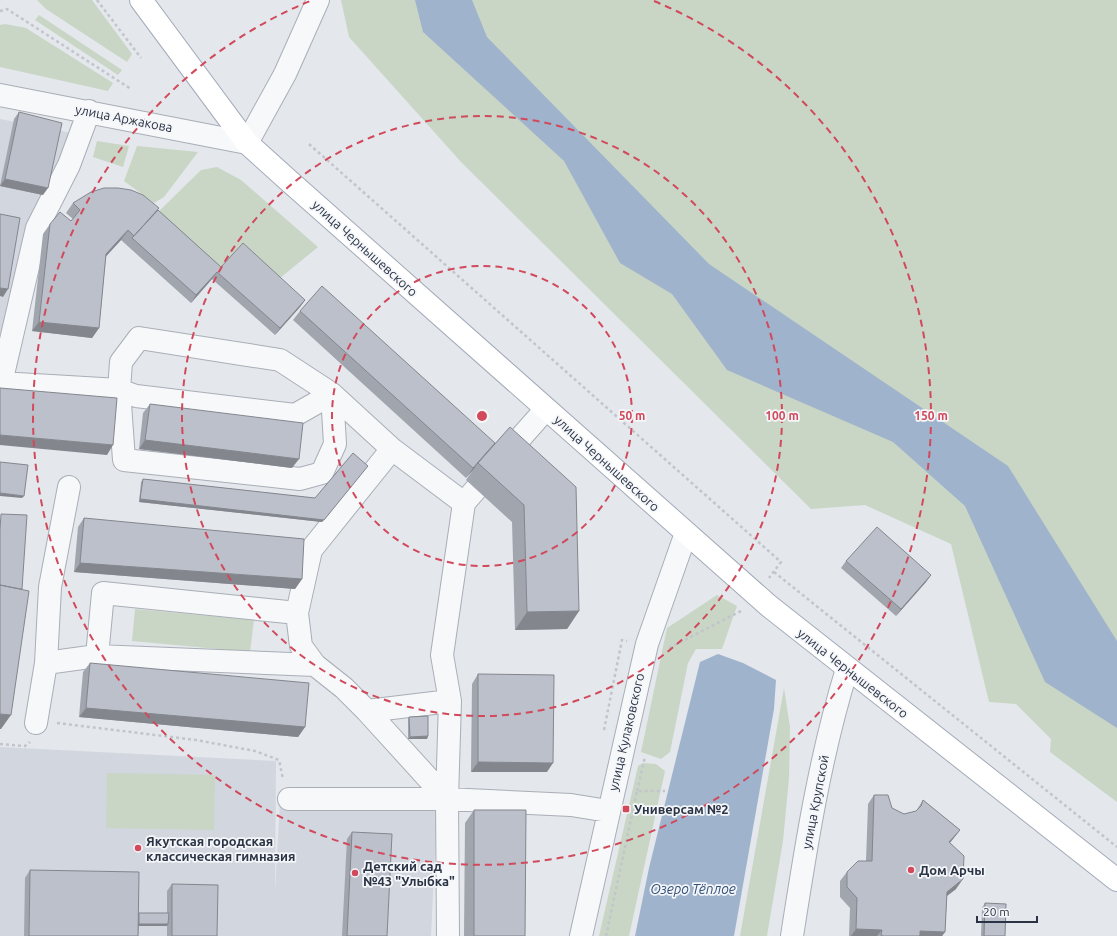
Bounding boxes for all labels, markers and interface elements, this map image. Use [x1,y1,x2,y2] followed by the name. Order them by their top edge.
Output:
[74,102,174,134] street label: улица Аржакова
[310,197,420,299] street label: улица Чернышевского
[475,409,489,423] centre of rings
[619,409,645,422] text: 50 m
[765,409,799,422] text: 100 m
[914,409,948,422] text: 150 m
[552,412,662,514] street label: улица Чернышевского
[795,625,911,721] street label: улица Чернышевского
[606,672,646,792] street label: улица Кулаковского
[799,754,831,850] street label: улица Крупской
[634,802,729,816] place label: Универсам №2
[621,804,631,814] marker: Универсам №2
[146,834,295,863] place label: Якутская городская классическая гимназия
[133,843,143,853] marker: Якутская городская классическая гимназия
[363,859,455,888] place label: Детский сад №43 "Улыбка"
[919,863,985,877] place label: Дом Арчы
[906,865,916,875] marker: Дом Арчы
[350,868,360,878] marker: Детский сад №43 "Улыбка"
[650,881,736,897] water label: Озеро Тёплое
[977,898,1037,924] scale bar
[983,905,1010,918] text: 20 m

